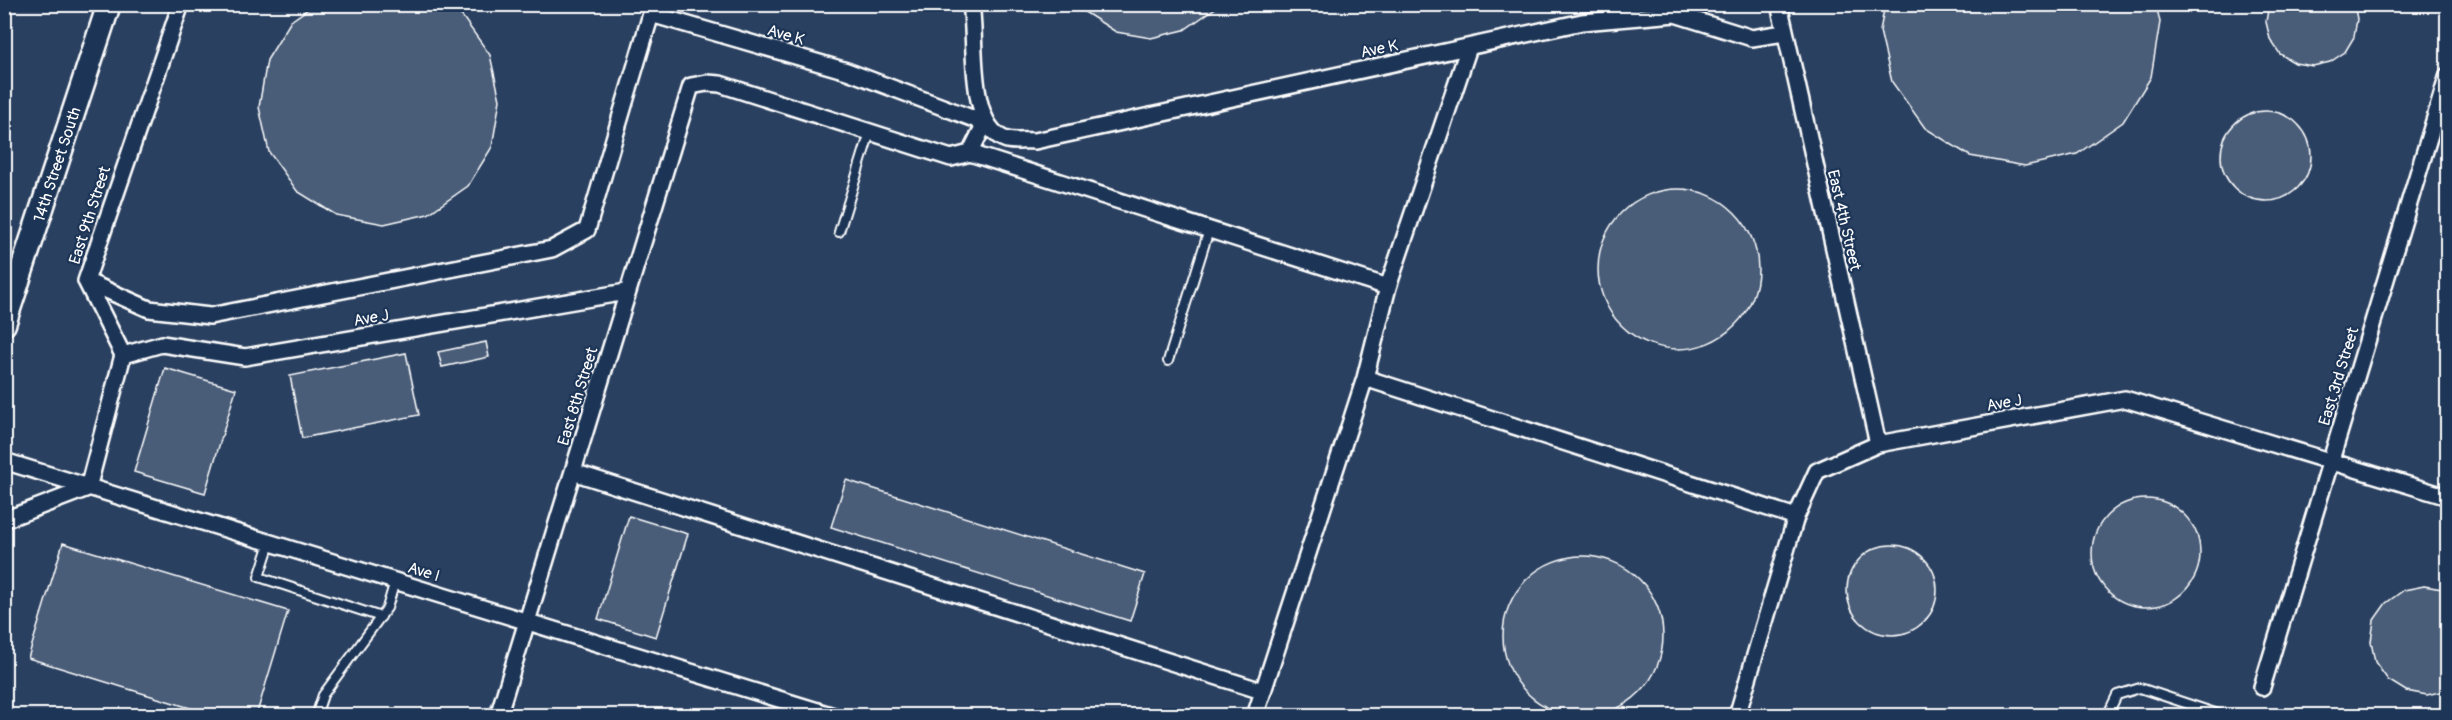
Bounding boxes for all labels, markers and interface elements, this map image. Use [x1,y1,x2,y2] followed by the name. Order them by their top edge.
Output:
[765,20,807,50] street label: Ave K
[1359,35,1400,63] street label: Ave K
[29,105,86,225] street label: 14th Street South
[65,163,115,267] street label: East 9th Street
[1823,168,1865,273] street label: East 4th Street
[352,305,391,331] street label: Ave J
[2315,324,2364,428] street label: East 3rd Street
[554,344,603,448] street label: East 8th Street
[1985,390,2024,416] street label: Ave J
[405,558,442,586] street label: Ave I

